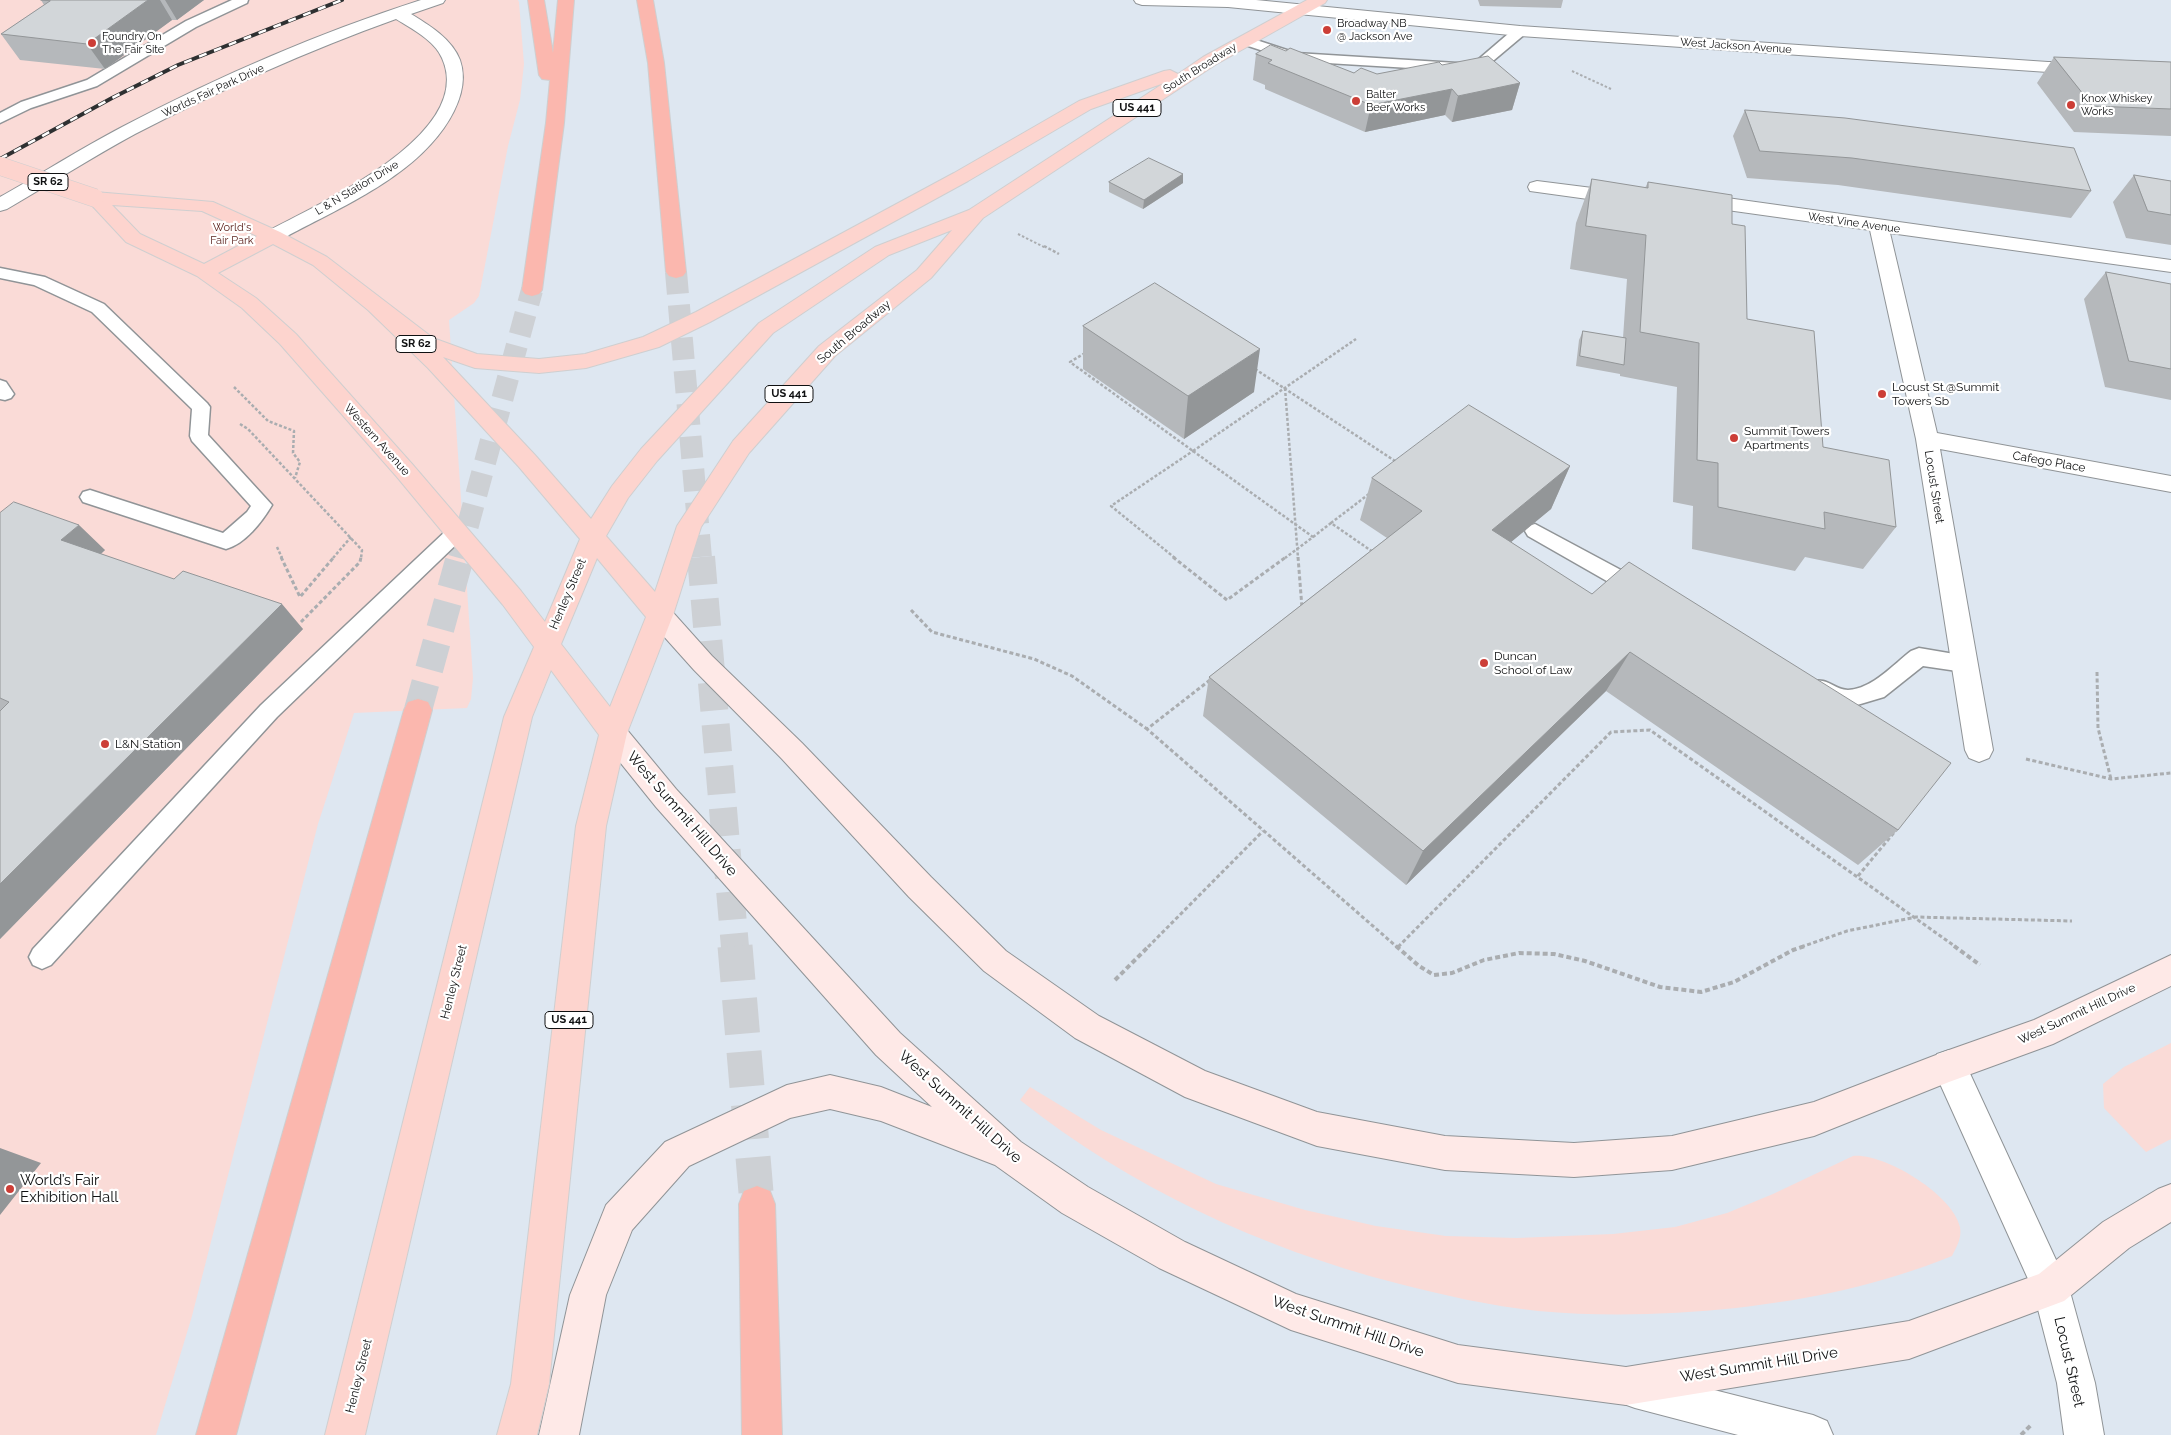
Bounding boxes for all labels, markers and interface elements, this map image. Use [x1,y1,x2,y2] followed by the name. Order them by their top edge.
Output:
[1337,17,1412,43] place label: Broadway NB @ Jackson Ave
[1321,24,1333,36] marker: Broadway NB @ Jackson Ave
[102,30,164,56] place label: Foundry On The Fair Site
[1680,36,1792,56] street label: West Jackson Avenue
[86,37,98,49] marker: Foundry On The Fair Site
[1161,40,1239,96] street label: South Broadway
[160,61,266,121] street label: Worlds Fair Park Drive
[1366,88,1425,114] place label: Balter Beer Works
[2081,92,2153,118] place label: Knox Whiskey Works
[1350,95,1362,107] marker: Balter Beer Works
[2065,99,2077,111] marker: Knox Whiskey Works
[1113,100,1161,116] road number: US 441
[313,158,401,218] street label: L & N Station Drive
[28,173,68,190] road number: SR 62
[1807,210,1901,236] street label: West Vine Avenue
[210,221,254,247] park label: World's Fair Park
[814,297,894,367] street label: South Broadway
[396,336,436,352] road number: SR 62
[1892,380,1999,408] place label: Locust St.@Summit Towers Sb
[765,386,813,402] road number: US 441
[1876,388,1888,400] marker: Locust St.@Summit Towers Sb
[341,401,413,479] street label: Western Avenue
[1744,424,1830,452] place label: Summit Towers Apartments
[1728,432,1740,444] marker: Summit Towers Apartments
[2011,448,2087,476] street label: Cafego Place
[1921,449,1947,525] street label: Locust Street
[547,556,589,632] street label: Henley Street
[1494,649,1573,677] place label: Duncan School of Law
[1478,657,1490,669] marker: Duncan School of Law
[115,737,181,751] place label: L&N Station
[99,738,111,750] marker: L&N Station
[623,748,741,880] street label: West Summit Hill Drive
[438,944,470,1020] street label: Henley Street
[2016,981,2138,1047] street label: West Summit Hill Drive
[545,1012,593,1028] road number: US 441
[895,1047,1025,1167] street label: West Summit Hill Drive
[20,1171,118,1206] place label: World’s Fair Exhibition Hall
[4,1183,16,1195] marker: World’s Fair Exhibition Hall
[1270,1293,1426,1361] street label: West Summit Hill Drive
[2050,1315,2088,1409] street label: Locust Street
[343,1338,375,1414] street label: Henley Street
[1679,1344,1839,1386] street label: West Summit Hill Drive

